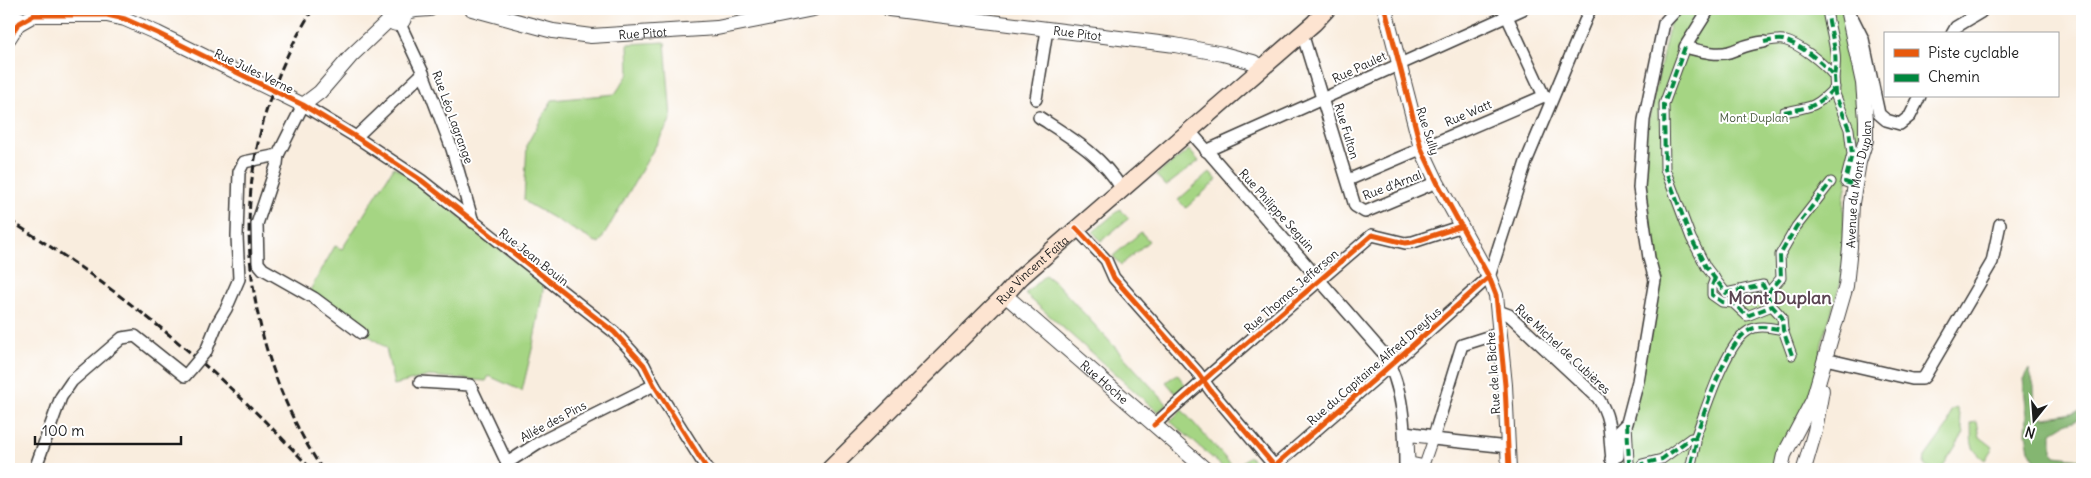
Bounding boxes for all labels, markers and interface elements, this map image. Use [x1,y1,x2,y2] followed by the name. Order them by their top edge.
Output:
[1053,22,1103,43] street label: Rue Pitot
[618,24,667,42] street label: Rue Pitot
[1884,32,2058,98] legend
[1928,43,2019,62] text: Piste cyclable
[212,45,296,97] street label: Rue Jules Verne
[1330,48,1388,86] street label: Rue Paulet
[1928,67,1980,86] text: Chemin
[429,69,477,165] street label: Rue Léo Lagrange
[1442,96,1494,130] street label: Rue Watt
[1331,101,1363,161] street label: Rue Fulton
[1413,105,1443,157] street label: Rue Sully
[1720,110,1789,125] park label: Mont Duplan
[1842,121,1874,248] street label: Avenue du Mont Duplan
[1236,166,1318,254] street label: Rue Philippe Seguin
[1360,167,1424,203] street label: Rue d'Arnal
[496,225,572,289] street label: Rue Jean Bouin
[993,232,1071,307] street label: Rue Vincent Faïta
[1241,246,1341,336] street label: Rue Thomas Jefferson
[1728,286,1832,309] district label: Mont Duplan
[1512,301,1614,397] street label: Rue Michel de Cubières
[1304,304,1444,428] street label: Rue du Capitaine Alfred Dreyfus
[1483,331,1503,415] street label: Rue de la Biche
[1078,357,1132,407] street label: Rue Hoche
[2008,396,2058,446] north arrow
[517,397,589,445] street label: Allée des Pins
[35,413,181,445] scale bar
[42,421,84,440] text: 100 m
[2023,422,2037,442] text: N

